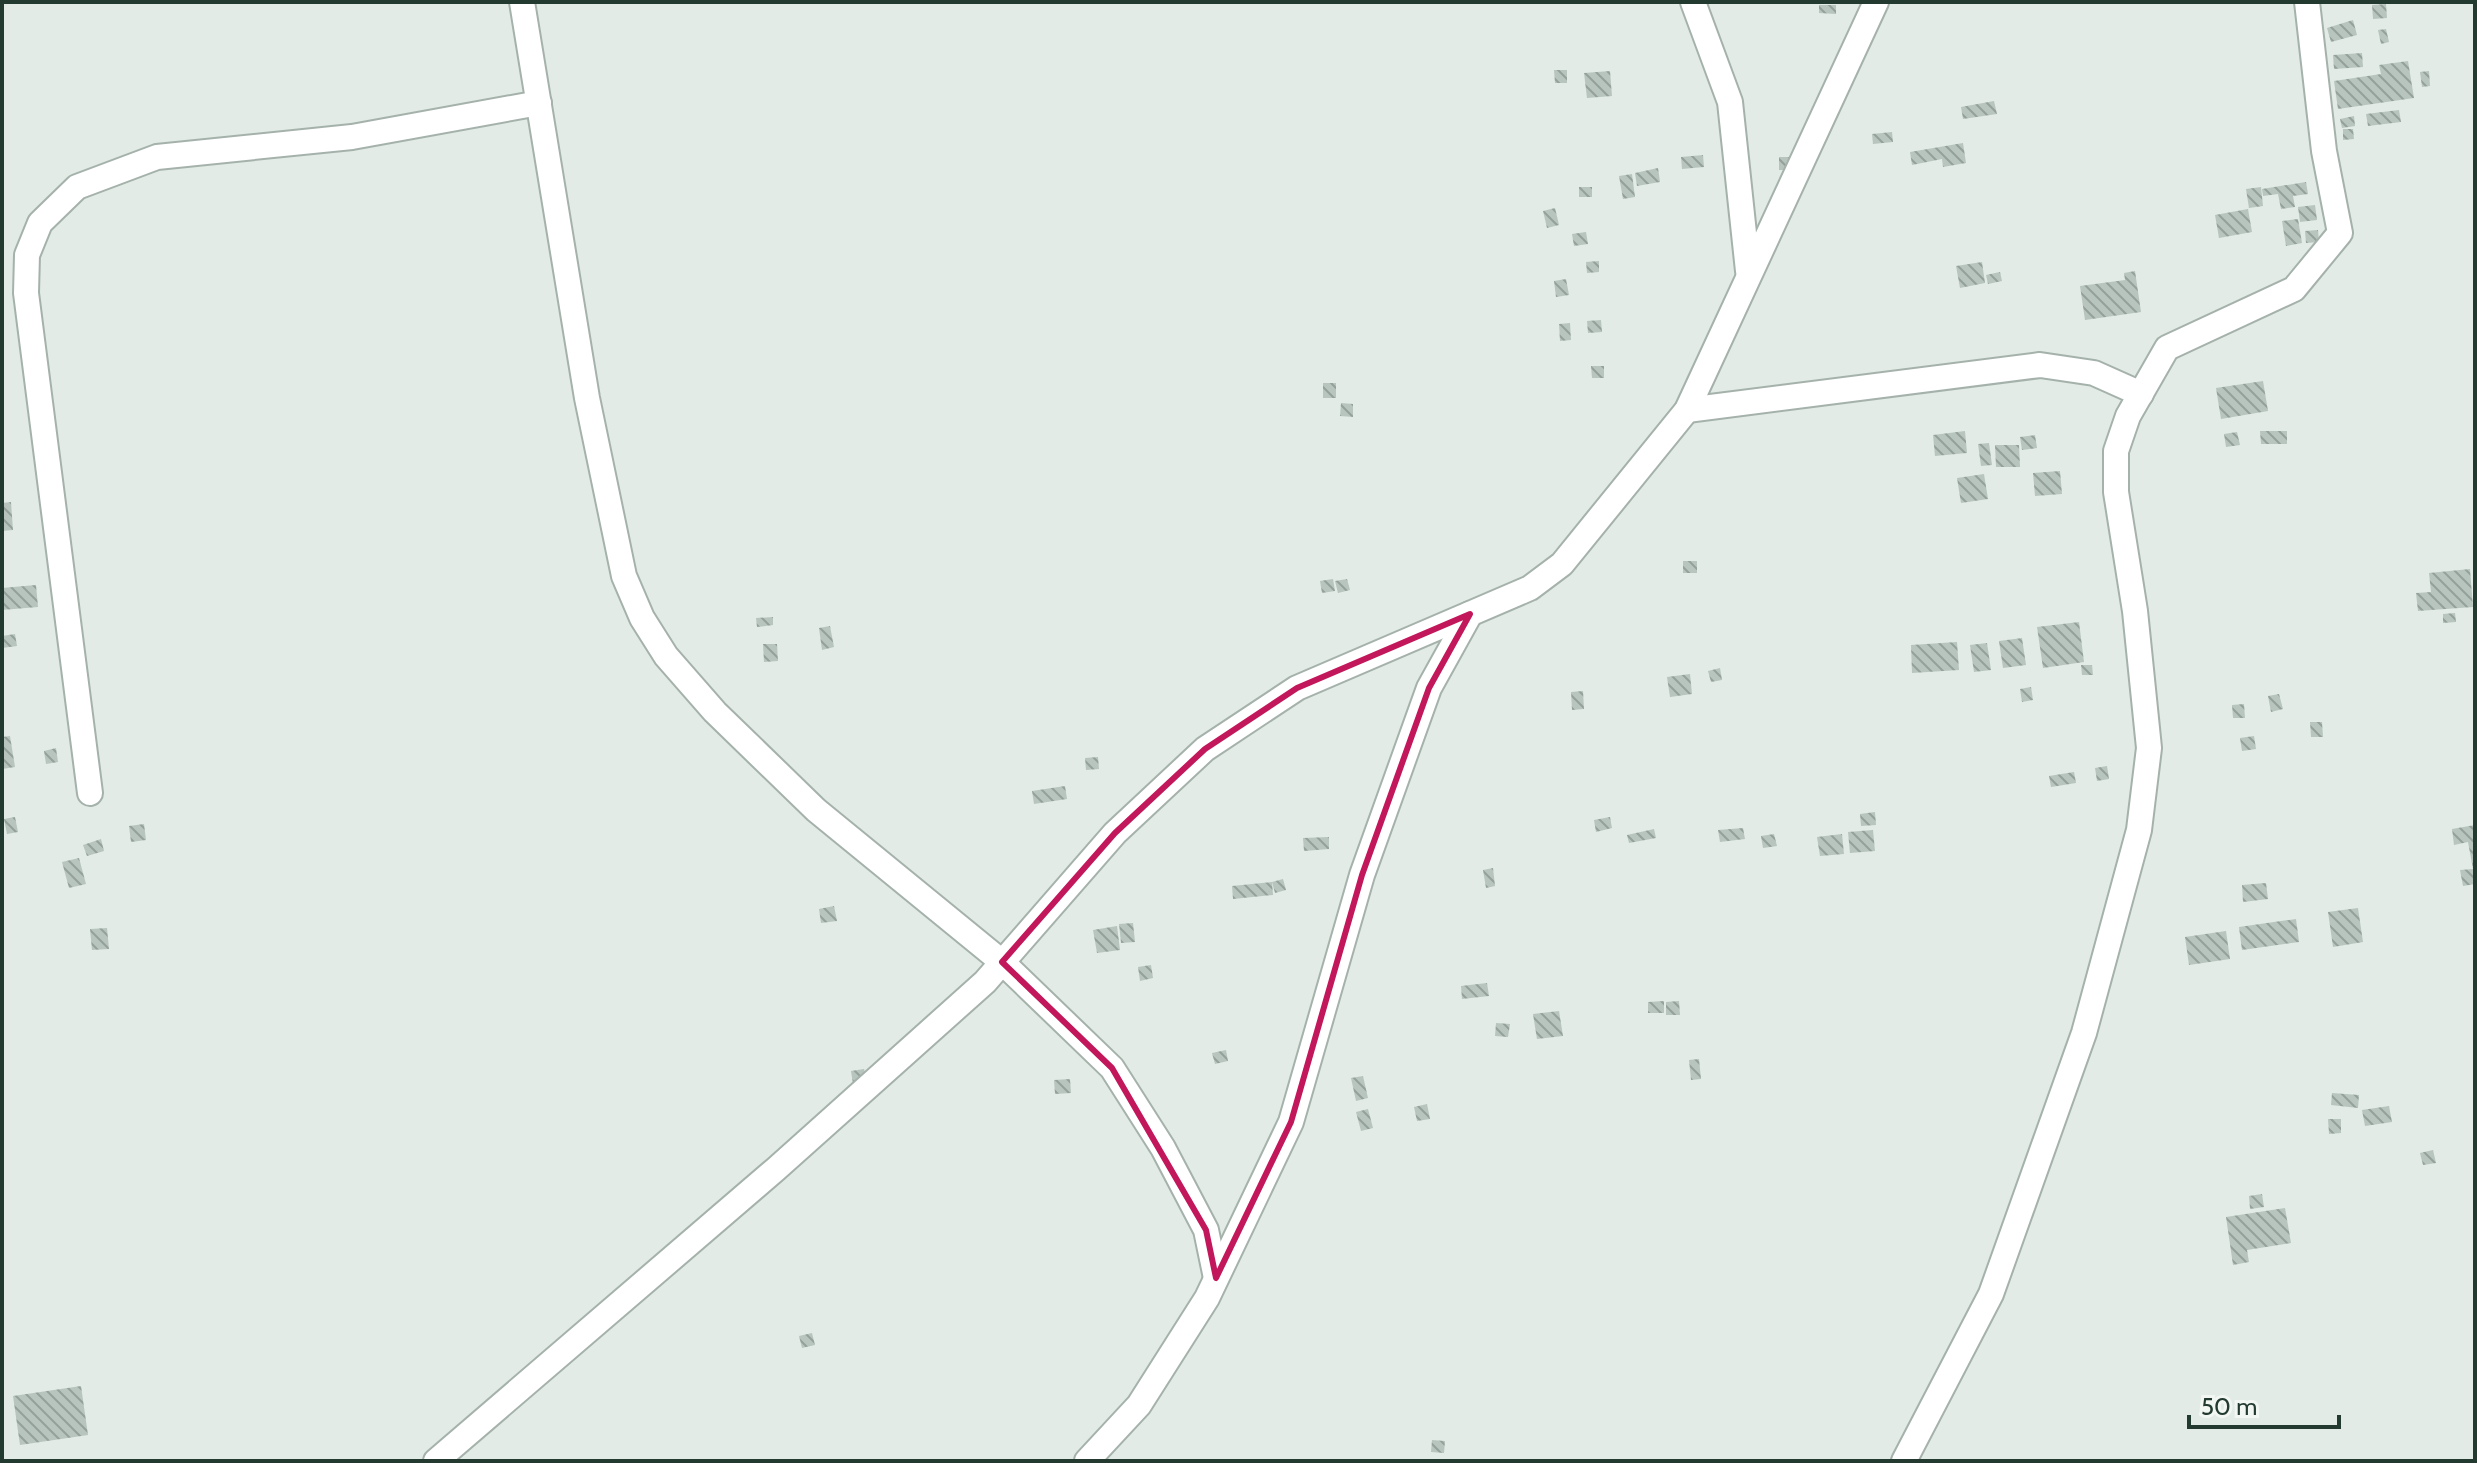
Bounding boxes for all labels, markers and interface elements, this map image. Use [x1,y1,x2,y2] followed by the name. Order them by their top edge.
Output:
[2189,1379,2339,1429] scale bar
[2201,1392,2257,1421] text: 50 m

